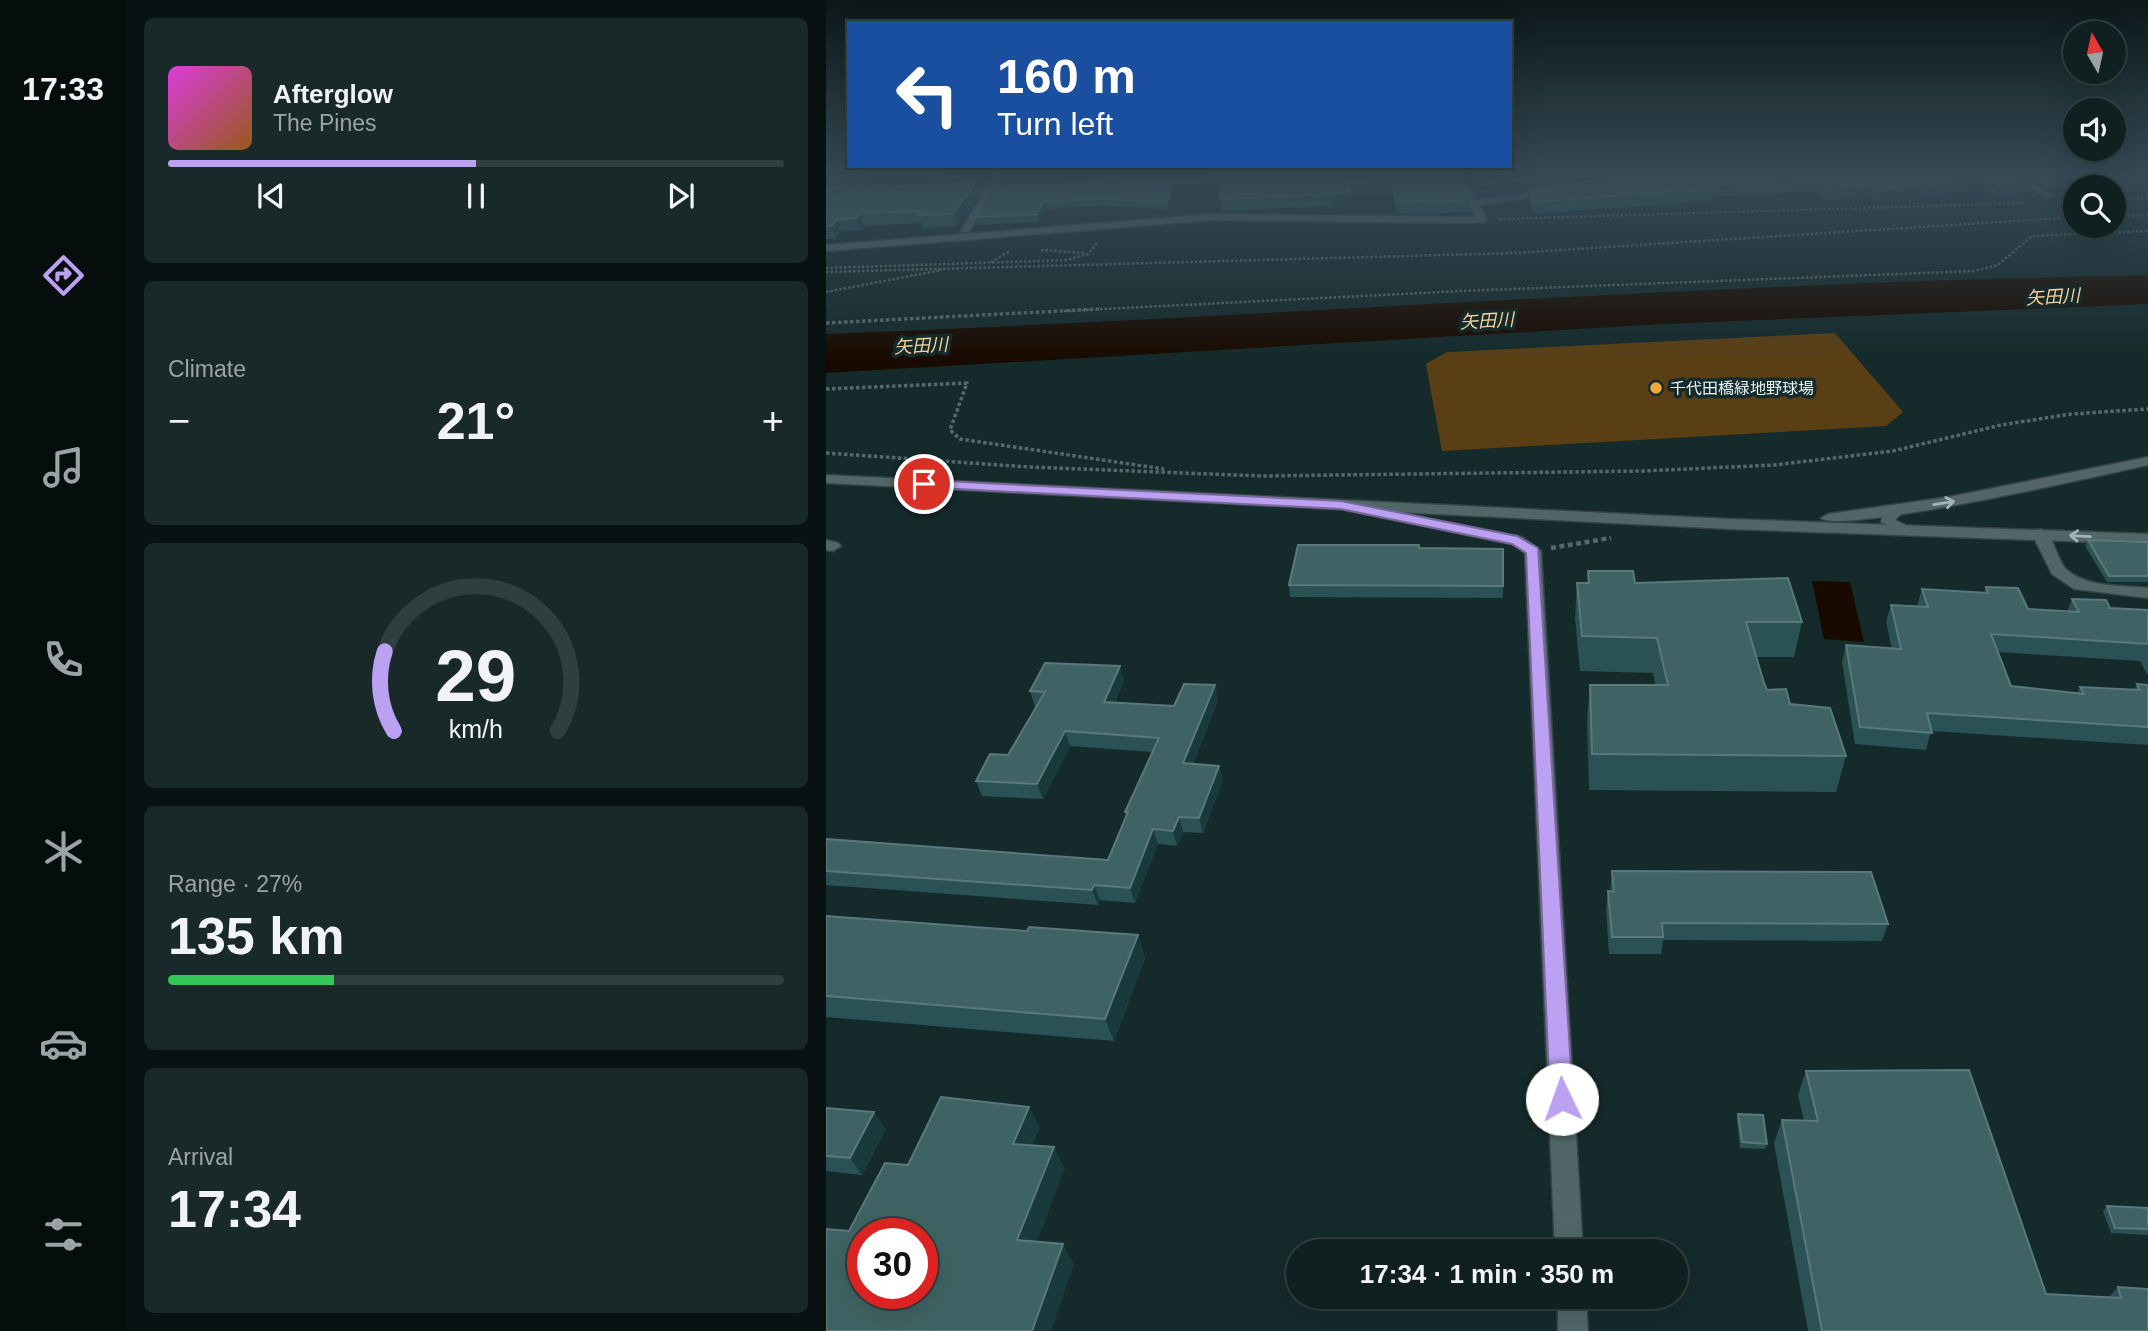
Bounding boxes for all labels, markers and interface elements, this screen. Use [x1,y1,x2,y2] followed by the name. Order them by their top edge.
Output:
[2063,21,2126,84] north arrow
[2063,21,2126,238] map controls
[882,49,973,140] icon: left
[997,49,1136,103] text: 160 m
[22,71,104,107] text: 17:33
[273,79,393,109] text: Afterglow
[2063,98,2126,161] button: sound
[997,106,1113,142] text: Turn left
[273,110,377,136] text: The Pines
[2063,175,2126,238] button: search
[252,177,290,215] icon: previous
[457,177,495,215] icon: pause
[662,177,700,215] icon: next
[39,251,88,300] icon: directions
[2026,285,2082,308] water label: 矢田川
[1460,309,1516,332] water label: 矢田川
[894,334,950,357] water label: 矢田川
[168,356,246,382] text: Climate
[1648,380,1664,396] marker: 千代田橋緑地野球場
[1670,380,1814,397] place label: 千代田橋緑地野球場
[437,392,515,450] text: 21°
[168,400,190,442] text: −
[762,400,784,442] text: +
[39,443,88,492] icon: music
[894,454,954,514] pin
[905,465,943,503] icon: arrive
[1932,496,1955,509] one-way arrow
[2069,529,2092,542] one-way arrow
[39,635,88,684] icon: phone
[436,636,516,717] text: 29
[449,715,503,743] text: km/h
[39,827,88,876] icon: climate
[168,871,302,897] text: Range · 27%
[168,907,344,965] text: 135 km
[39,1019,88,1068] icon: car
[1525,1062,1599,1136] position arrow
[168,1144,233,1170] text: Arrival
[168,1180,301,1238] text: 17:34
[39,1210,88,1259] icon: filters
[847,1218,938,1309] speed limit sign: 30
[1360,1259,1614,1289] text: 17:34 · 1 min · 350 m

